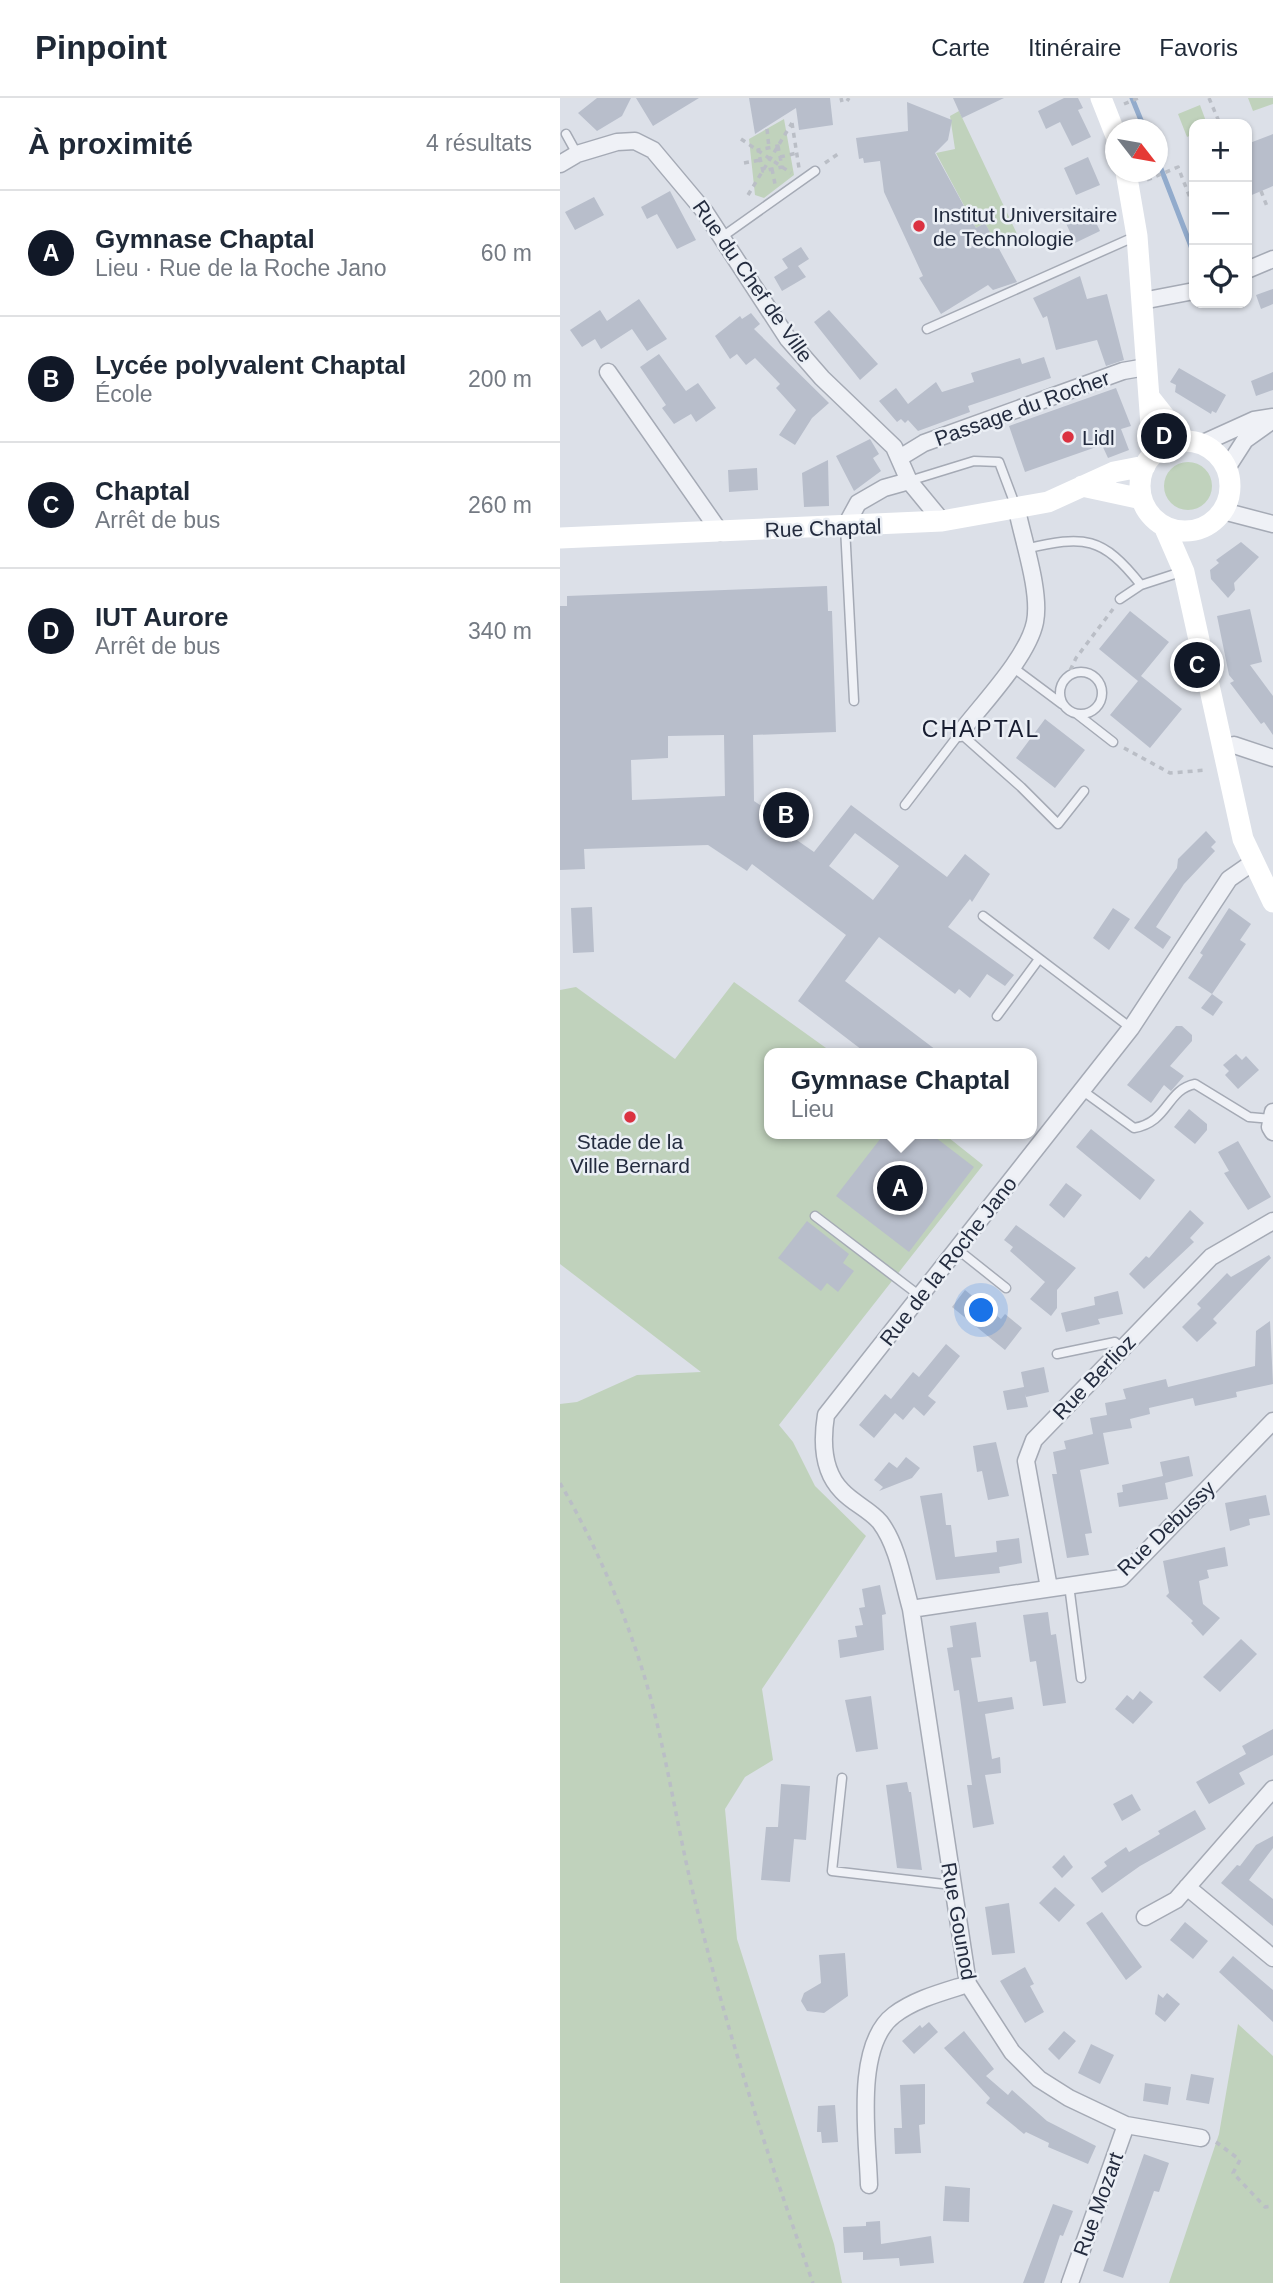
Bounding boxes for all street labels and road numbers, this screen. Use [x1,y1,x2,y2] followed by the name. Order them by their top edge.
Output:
[688,196,818,366] street label: Rue du Chef de Ville
[931,366,1113,450] street label: Passage du Rocher
[764,514,882,542] street label: Rue Chaptal
[875,1172,1021,1350] street label: Rue de la Roche Jano
[1048,1330,1140,1424] street label: Rue Berlioz
[1113,1476,1220,1580] street label: Rue Debussy
[937,1860,981,1982] street label: Rue Gounod
[1069,2149,1127,2259] street label: Rue Mozart

